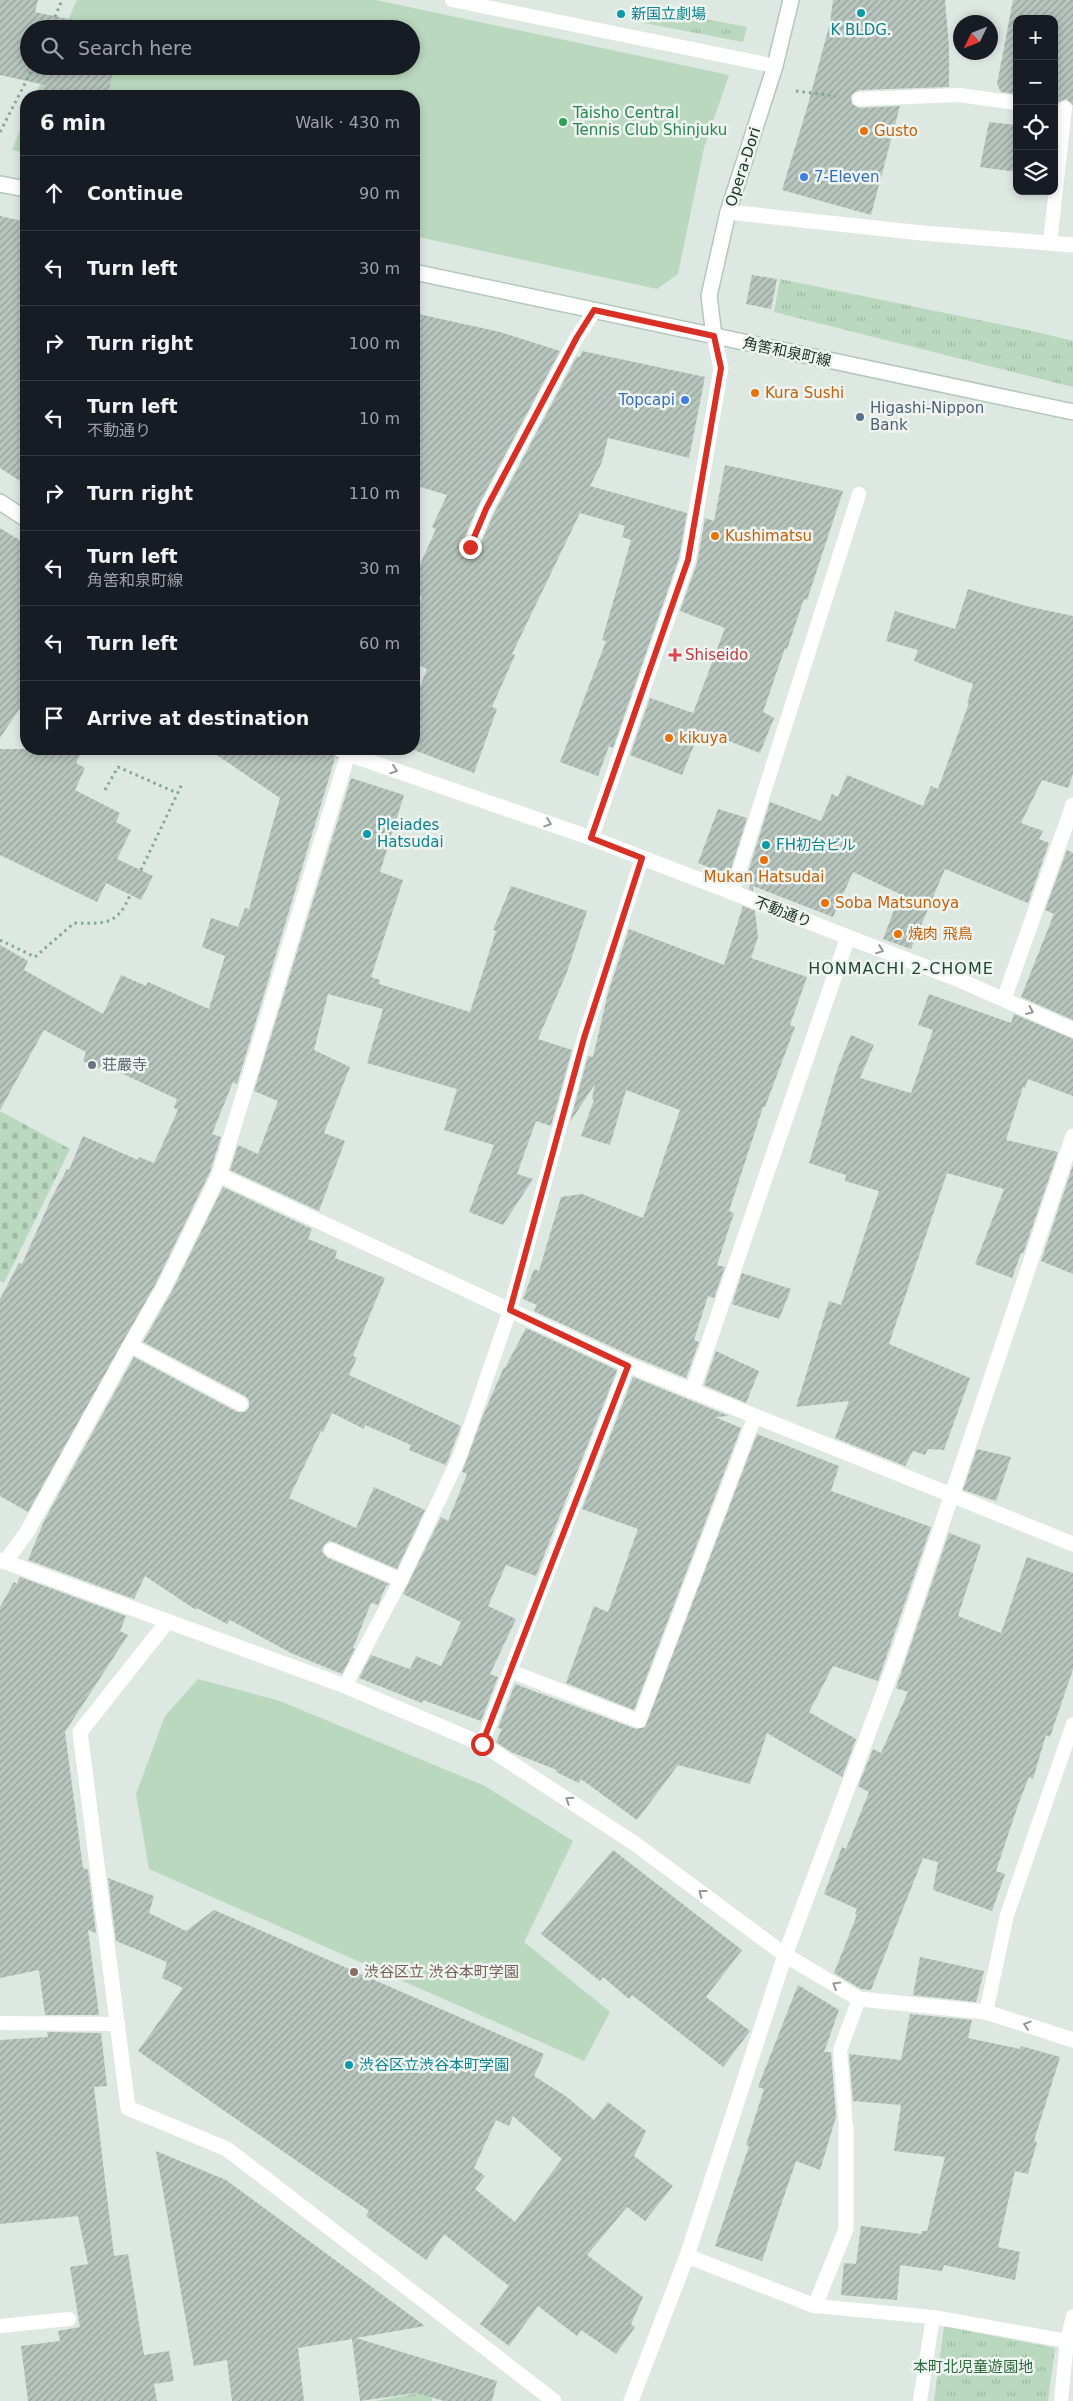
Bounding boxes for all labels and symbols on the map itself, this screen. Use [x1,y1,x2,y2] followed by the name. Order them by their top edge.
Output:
[631,5,706,23] place label: 新国立劇場
[855,7,867,19] marker: K BLDG.
[615,8,627,20] marker: 新国立劇場
[953,15,998,60] north arrow
[830,21,892,39] place label: K BLDG.
[572,104,727,139] place label: Taisho Central Tennis Club Shinjuku
[557,116,569,128] marker: Taisho Central Tennis Club Shinjuku
[874,122,918,140] place label: Gusto
[722,125,764,209] street label: Opera-Dori
[858,125,870,137] marker: Gusto
[814,168,879,186] place label: 7-Eleven
[798,171,810,183] marker: 7-Eleven
[741,334,833,370] street label: 角筈和泉町線
[765,384,844,402] place label: Kura Sushi
[749,387,761,399] marker: Kura Sushi
[618,391,675,409] place label: Topcapi
[679,394,691,406] marker: Topcapi
[870,399,984,434] place label: Higashi-Nippon Bank
[854,411,866,423] marker: Higashi-Nippon Bank
[725,527,812,545] place label: Kushimatsu
[709,530,721,542] marker: Kushimatsu
[459,536,482,559] route end
[685,646,748,664] place label: Shiseido
[669,649,681,661] marker: Shiseido
[679,729,728,747] place label: kikuya
[663,732,675,744] marker: kikuya
[390,764,398,774] one-way arrow
[377,816,444,851] place label: Pleiades Hatsudai
[543,817,552,827] one-way arrow
[361,828,373,840] marker: Pleiades Hatsudai
[776,836,856,854] place label: FH初台ビル
[760,839,772,851] marker: FH初台ビル
[758,854,770,866] marker: Mukan Hatsudai
[704,868,824,886] place label: Mukan Hatsudai
[752,893,814,931] street label: 不動通り
[835,894,959,912] place label: Soba Matsunoya
[819,897,831,909] marker: Soba Matsunoya
[908,925,973,943] place label: 焼肉 飛鳥
[892,928,904,940] marker: 焼肉 飛鳥
[875,943,884,954] one-way arrow
[808,959,994,978] district label: HONMACHI 2-CHOME
[1025,1005,1034,1015] one-way arrow
[102,1056,147,1074] place label: 荘嚴寺
[86,1059,98,1071] marker: 荘嚴寺
[471,1733,494,1756] route start
[565,1797,574,1807] one-way arrow
[698,1890,708,1899] one-way arrow
[364,1963,519,1981] place label: 渋谷区立 渋谷本町学園
[348,1966,360,1978] marker: 渋谷区立 渋谷本町学園
[832,1982,841,1992] one-way arrow
[1023,2021,1031,2031] one-way arrow
[359,2056,509,2074] place label: 渋谷区立渋谷本町学園
[343,2059,355,2071] marker: 渋谷区立渋谷本町学園
[913,2358,1033,2376] park label: 本町北児童遊園地

